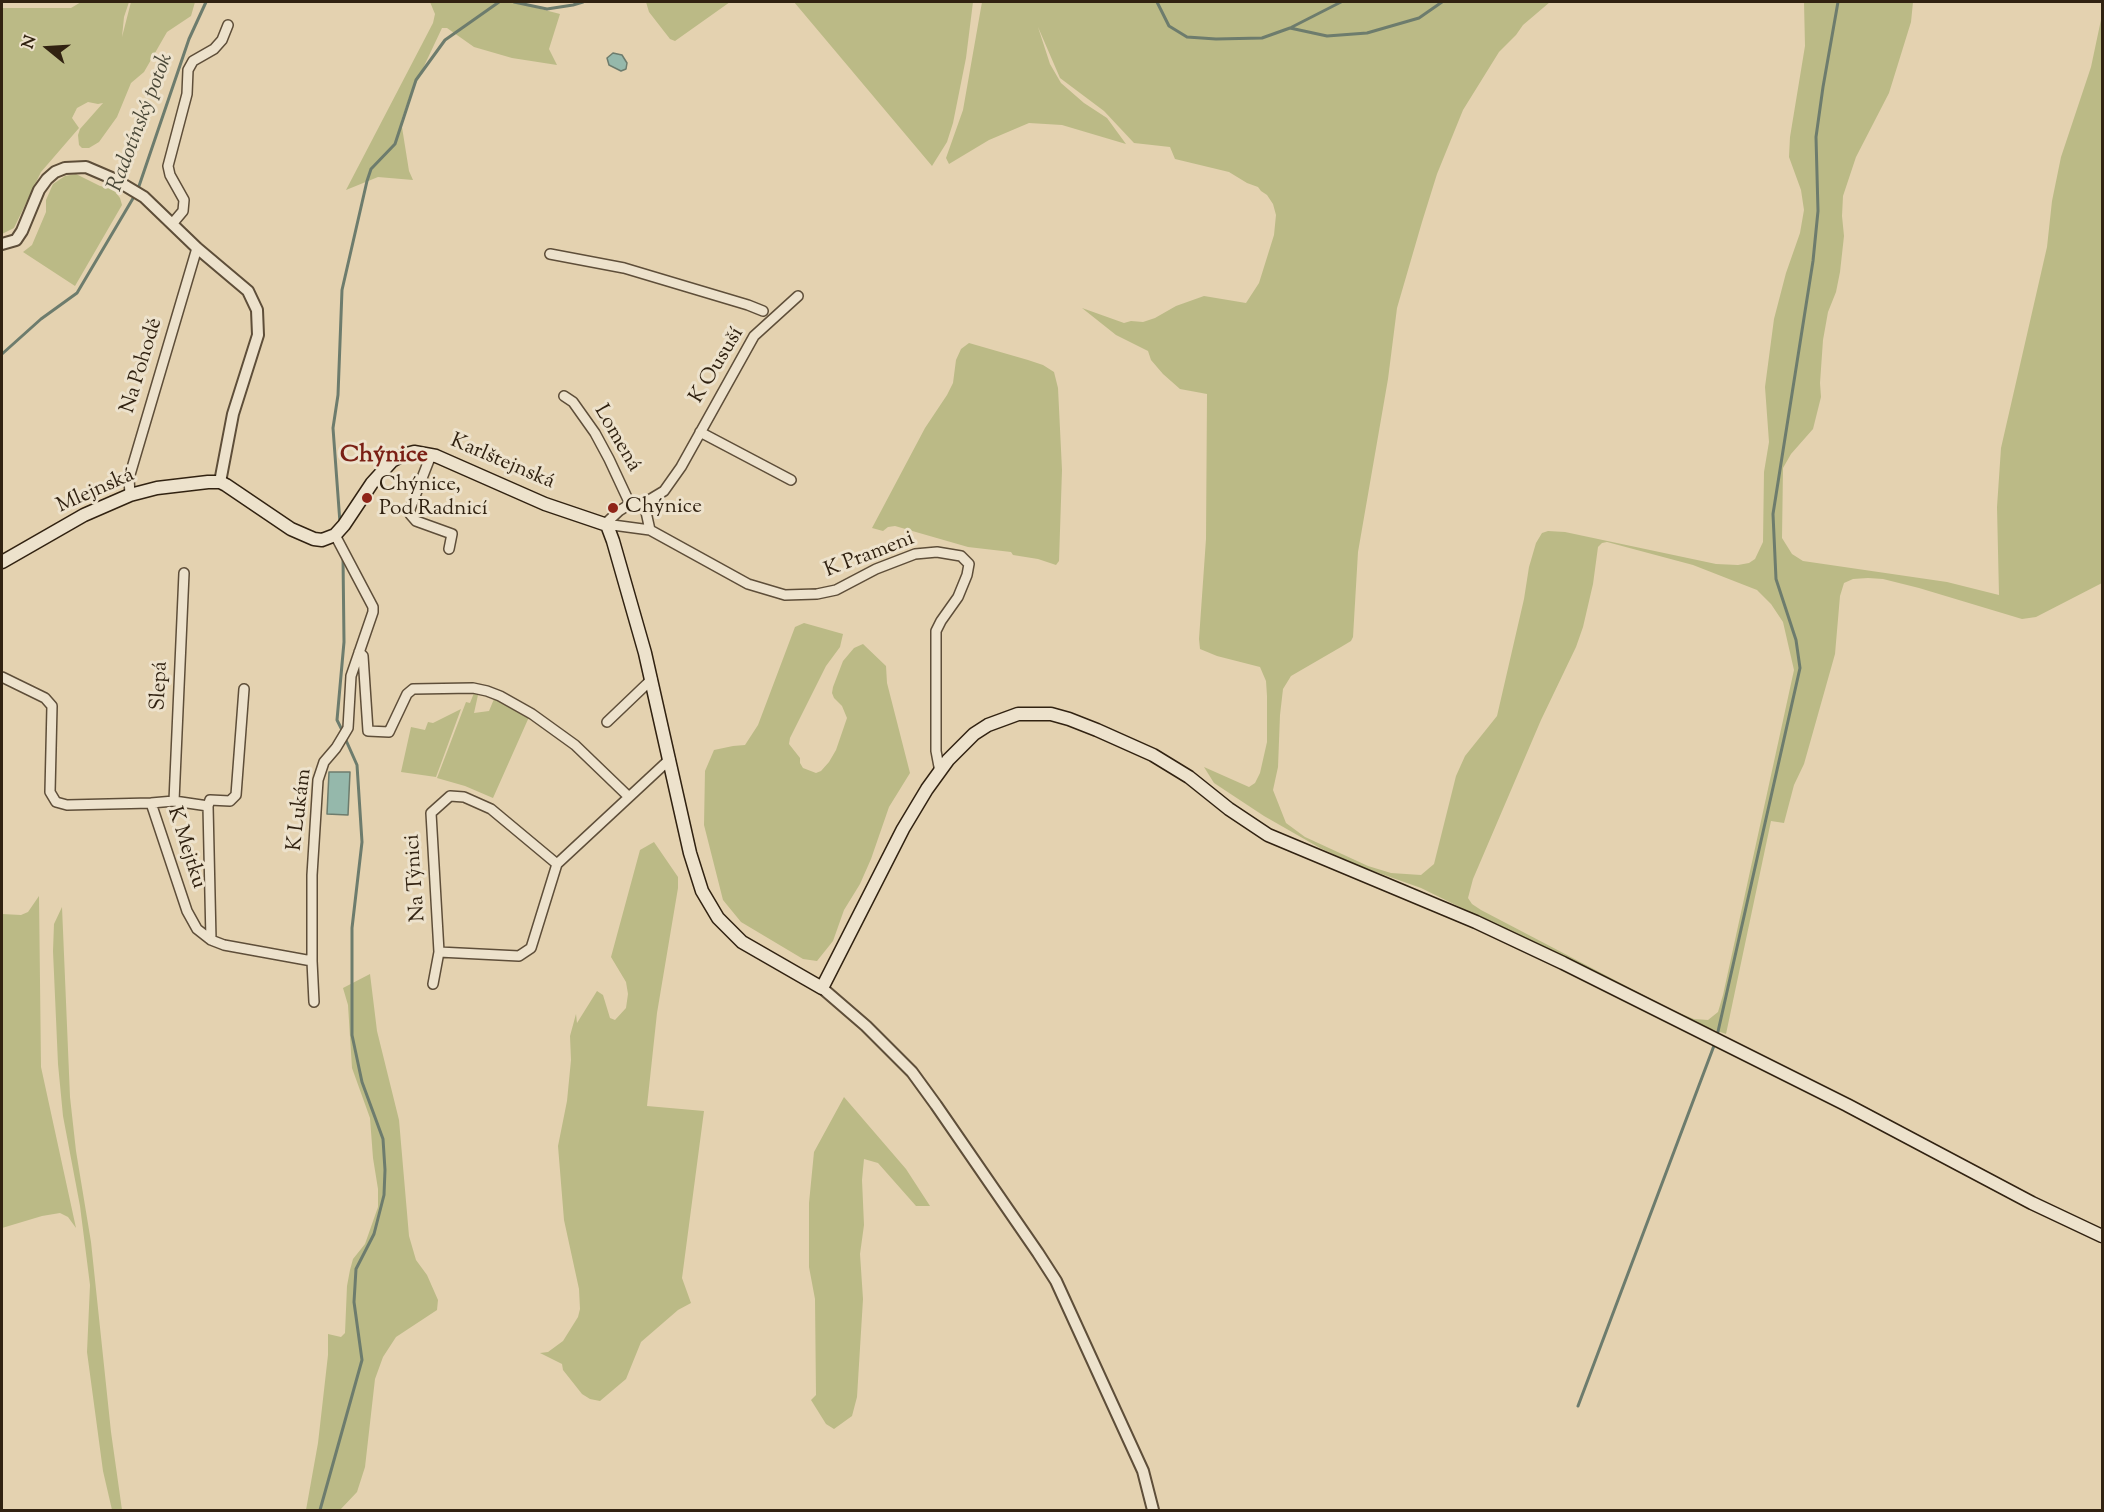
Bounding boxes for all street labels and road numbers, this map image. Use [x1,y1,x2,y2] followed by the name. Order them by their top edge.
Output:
[117,315,169,417] street label: Na Pohodě
[686,323,750,409] street label: K Ousuší
[587,401,645,477] street label: Lomená
[446,430,558,496] street label: Karlštejnská
[53,464,139,520] street label: Mlejnská
[822,527,918,585] street label: K Prameni
[147,661,175,711] street label: Slepá
[283,767,319,853] street label: K Lukám
[160,804,210,892] street label: K Mejtku
[401,833,433,923] street label: Na Týnici

